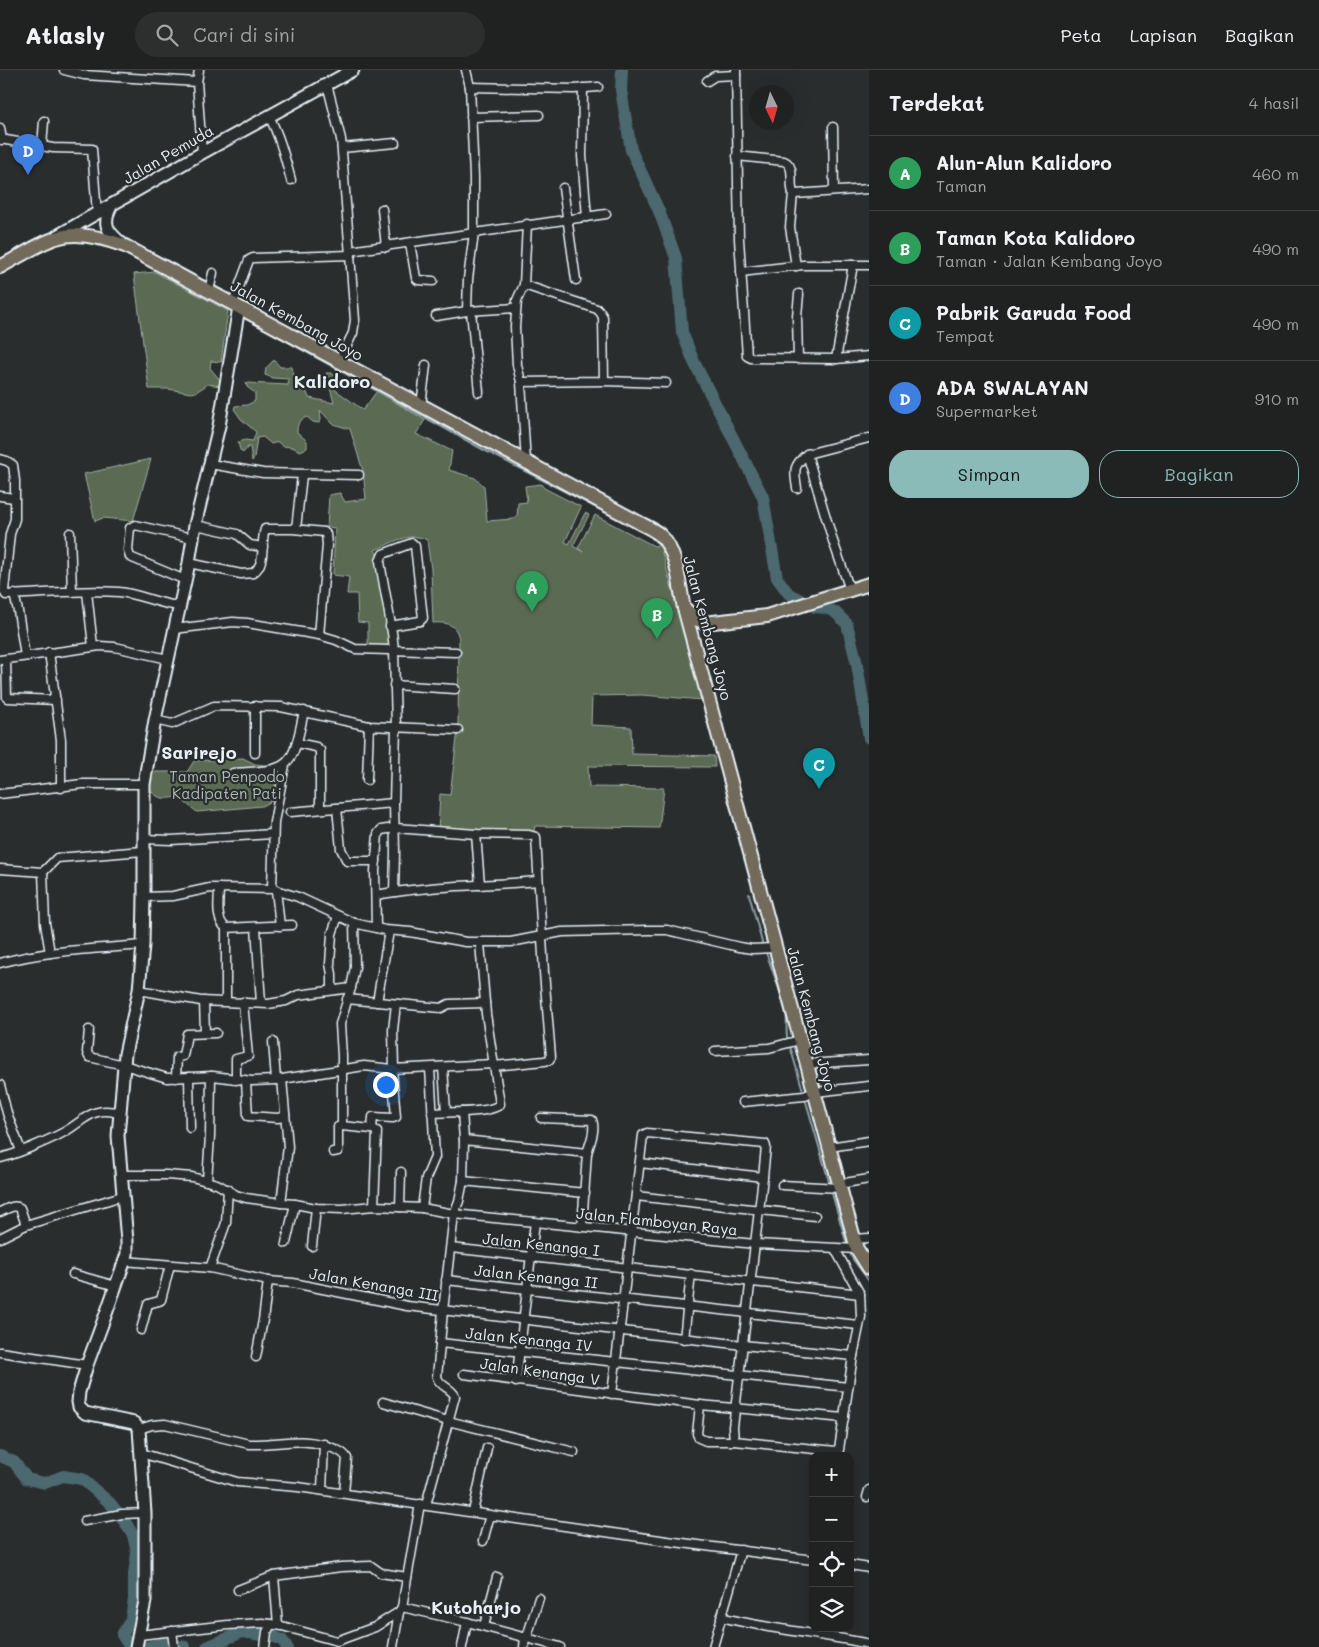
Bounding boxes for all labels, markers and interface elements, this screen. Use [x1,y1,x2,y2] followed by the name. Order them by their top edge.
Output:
[135,12,485,57] search box
[25,19,105,50] text: Atlasly
[153,21,181,49] icon: search
[193,22,295,47] text: Cari di sini
[1060,23,1102,47] text: Peta
[1130,23,1197,47] text: Lapisan
[1225,23,1294,47] text: Bagikan
[749,85,794,130] north arrow
[889,89,984,116] text: Terdekat
[1249,92,1299,113] text: 4 hasil
[119,120,217,188] street label: Jalan Pemuda
[12,134,44,175] pin: D
[936,150,1112,175] text: Alun-Alun Kalidoro
[899,163,911,184] text: A
[1252,163,1299,184] text: 460 m
[936,175,986,196] text: Taman
[936,225,1135,250] text: Taman Kota Kalidoro
[900,238,910,259] text: B
[1252,238,1299,259] text: 490 m
[936,250,1162,271] text: Taman · Jalan Kembang Joyo
[227,275,367,365] street label: Jalan Kembang Joyo
[936,300,1131,325] text: Pabrik Garuda Food
[899,313,911,334] text: C
[1252,313,1299,334] text: 490 m
[936,325,994,346] text: Tempat
[294,369,370,393] district label: Kalidoro
[936,375,1089,400] text: ADA SWALAYAN
[899,388,911,409] text: D
[1255,388,1299,409] text: 910 m
[936,400,1038,421] text: Supermarket
[889,450,1089,498] button: Simpan
[1099,450,1299,498] button: Bagikan
[679,554,737,703] street label: Jalan Kembang Joyo
[516,571,548,612] pin: A
[641,598,673,639] pin: B
[161,740,237,764] district label: Sarirejo
[803,748,835,789] pin: C
[169,766,285,803] park label: Taman Penpodo Kadipaten Pati
[783,945,841,1094] street label: Jalan Kembang Joyo
[373,1072,399,1098] your location
[575,1203,739,1239] street label: Jalan Flamboyan Raya
[481,1228,601,1260] street label: Jalan Kenanga I
[473,1260,599,1292] street label: Jalan Kenanga II
[308,1263,441,1305] street label: Jalan Kenanga III
[465,1322,593,1356] street label: Jalan Kenanga IV
[479,1353,601,1389] street label: Jalan Kenanga V
[809,1452,854,1632] map controls
[809,1452,854,1497] button: +
[809,1497,854,1542] button: −
[809,1542,854,1587] button: locate
[809,1587,854,1632] button: layers
[431,1595,521,1619] district label: Kutoharjo

